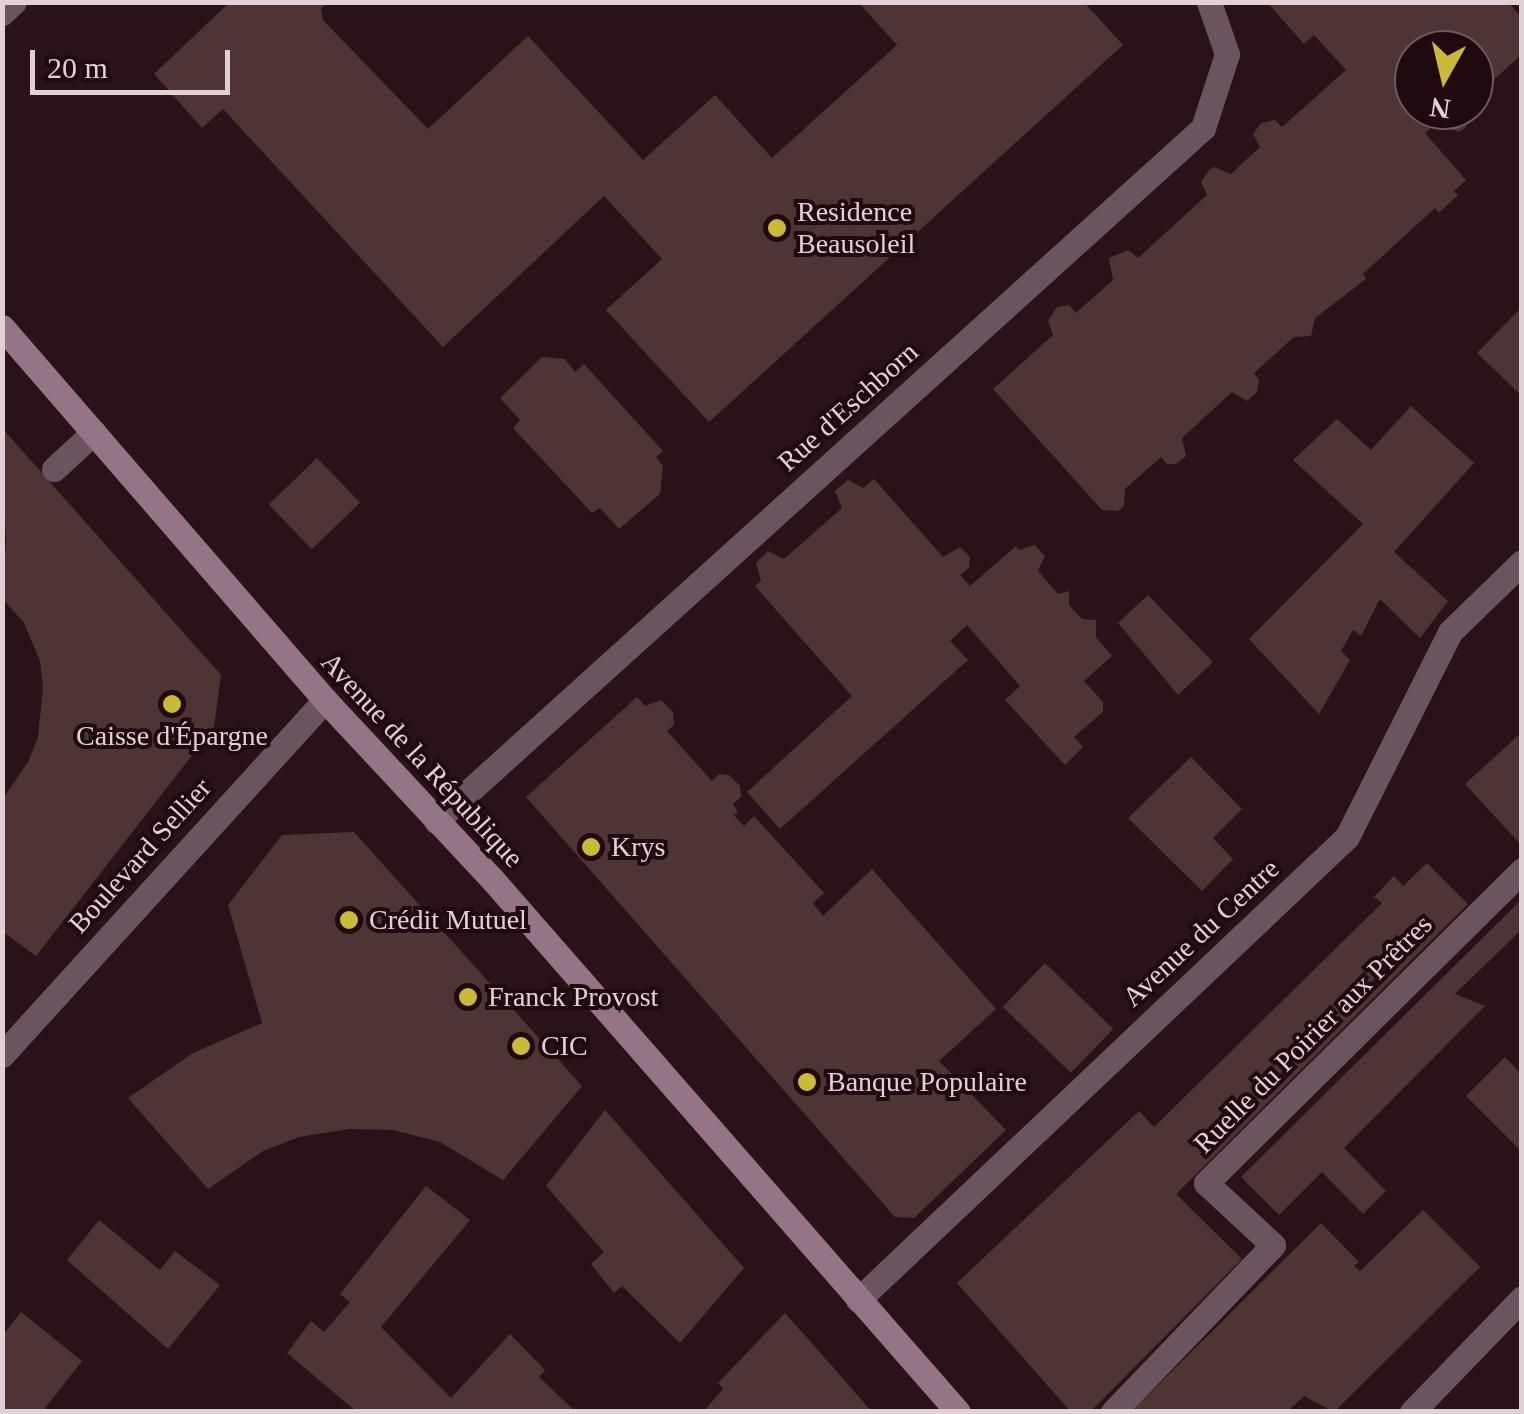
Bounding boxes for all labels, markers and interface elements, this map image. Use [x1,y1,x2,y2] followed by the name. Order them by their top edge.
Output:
[35,30,235,92] scale bar
[1394,30,1494,130] north arrow
[47,51,108,84] text: 20 m
[1428,91,1452,125] text: N
[797,195,915,261] place label: Residence Beausoleil
[766,217,788,239] marker: Residence Beausoleil
[771,335,925,479] street label: Rue d'Eschborn
[314,646,530,874] street label: Avenue de la République
[161,693,183,715] marker: Caisse d'Épargne
[76,719,268,753] place label: Caisse d'Épargne
[62,772,218,940] street label: Boulevard Sellier
[611,830,665,864] place label: Krys
[580,836,602,858] marker: Krys
[1116,852,1286,1014] street label: Avenue du Centre
[369,903,527,937] place label: Crédit Mutuel
[1187,908,1439,1160] street label: Ruelle du Poirier aux Prêtres
[338,909,360,931] marker: Crédit Mutuel
[488,980,658,1014] place label: Franck Provost
[457,986,479,1008] marker: Franck Provost
[541,1029,588,1063] place label: CIC
[510,1035,532,1057] marker: CIC
[827,1065,1027,1099] place label: Banque Populaire
[796,1071,818,1093] marker: Banque Populaire

